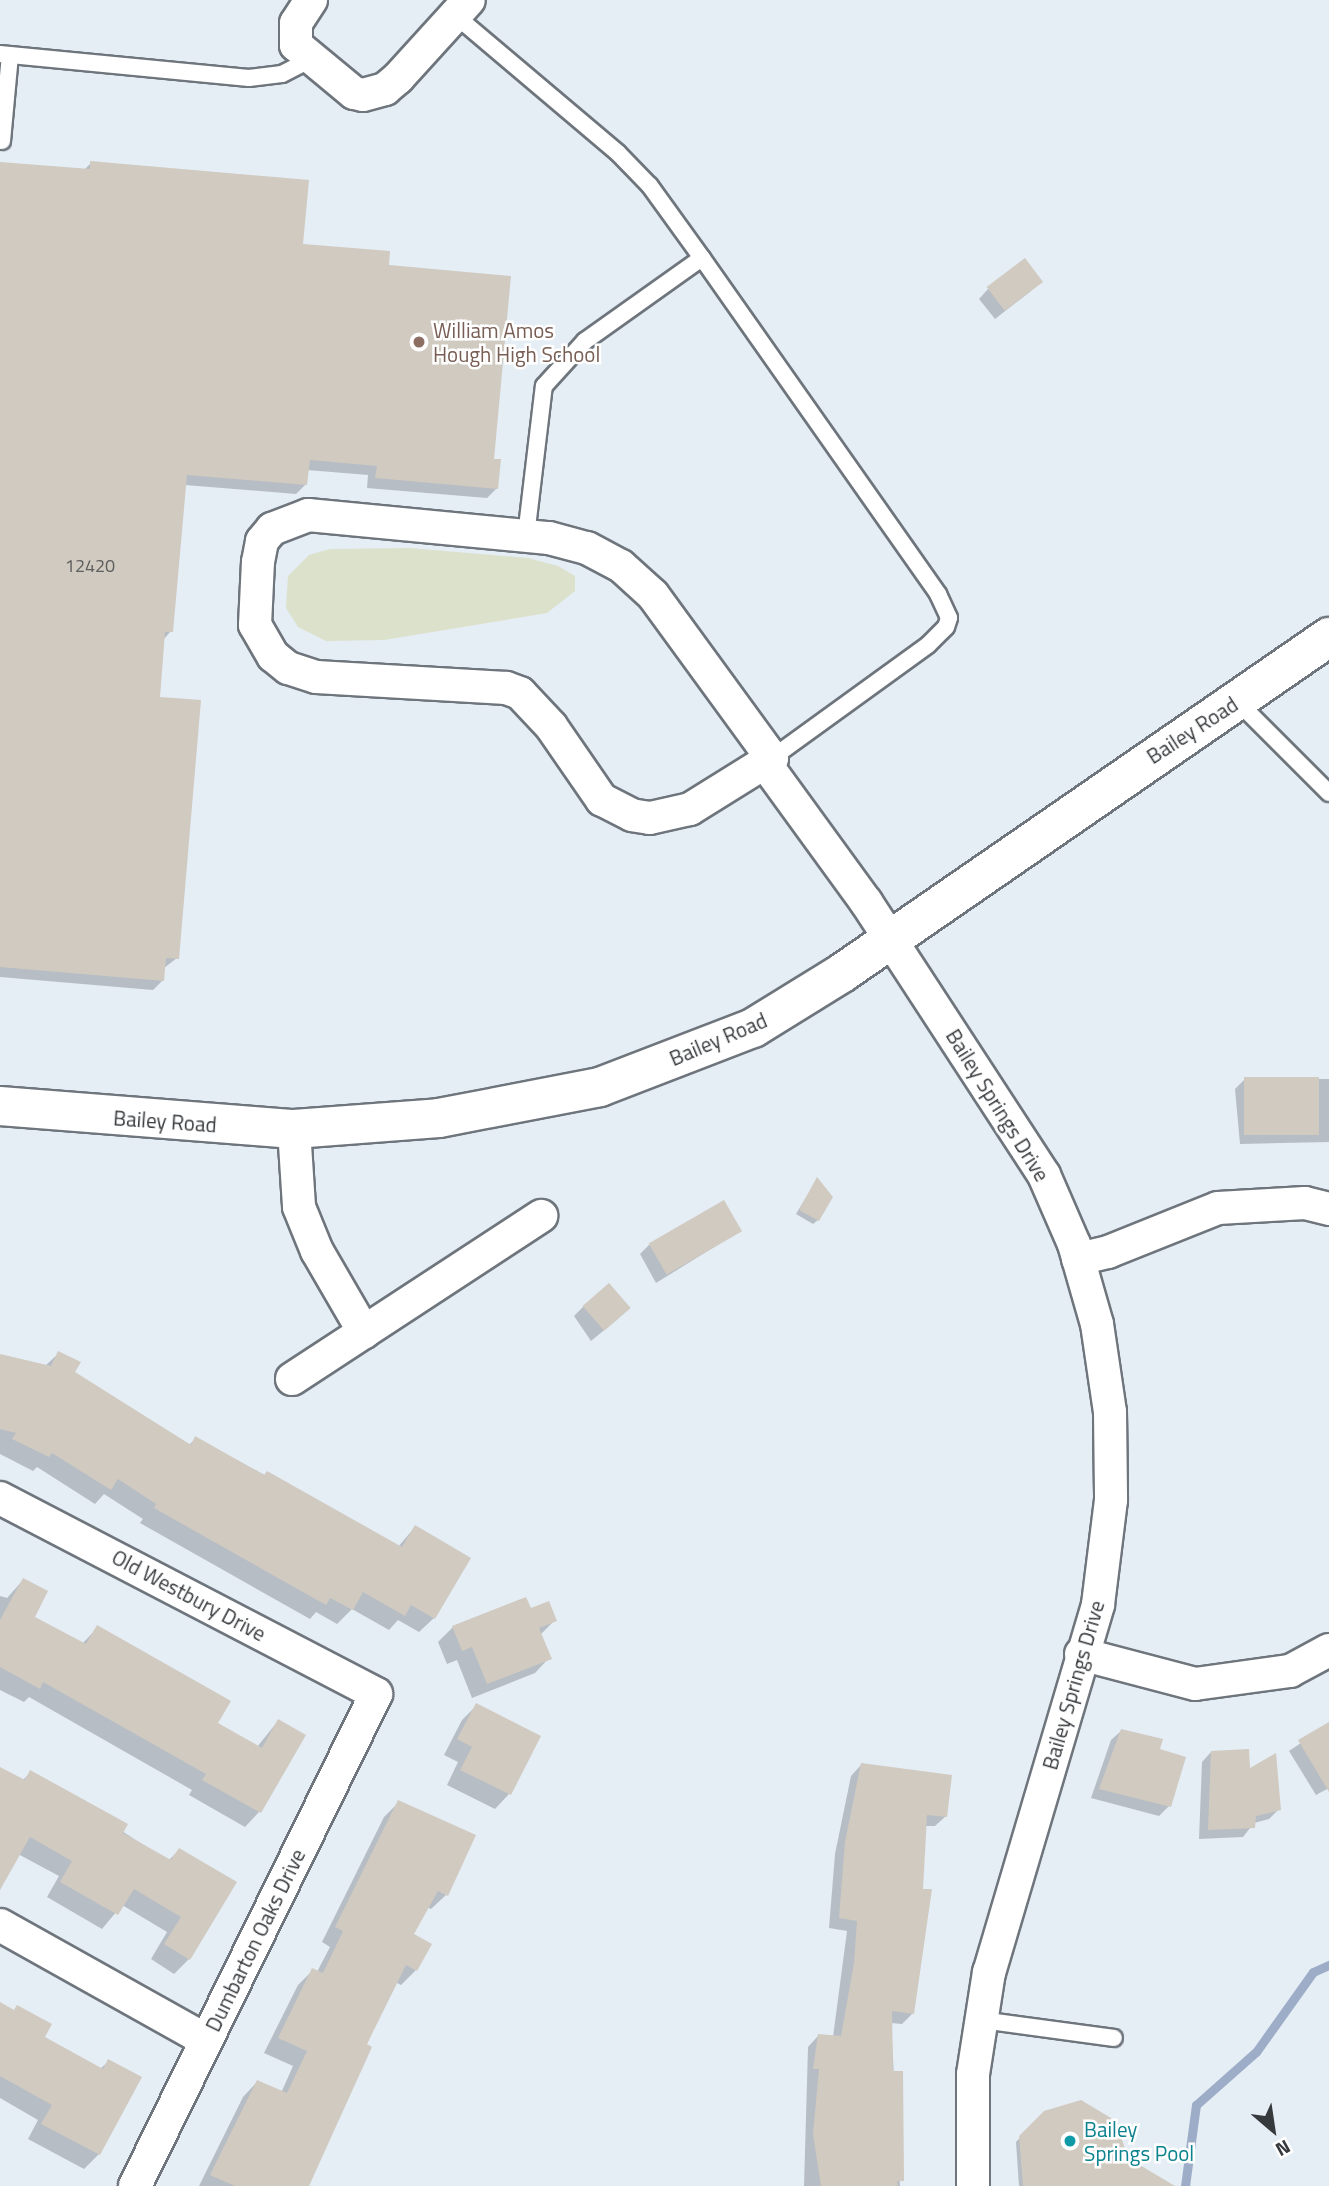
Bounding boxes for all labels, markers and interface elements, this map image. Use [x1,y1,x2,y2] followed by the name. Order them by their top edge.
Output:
[433,317,600,367] place label: William Amos Hough High School
[411,334,427,350] marker: William Amos Hough High School
[65,555,115,577] house number: 12420
[1142,691,1242,769] street label: Bailey Road
[665,1007,771,1071] street label: Bailey Road
[941,1024,1055,1186] street label: Bailey Springs Drive
[112,1105,218,1137] street label: Bailey Road
[108,1544,270,1646] street label: Old Westbury Drive
[1037,1598,1109,1772] street label: Bailey Springs Drive
[200,1845,310,2035] street label: Dumbarton Oaks Drive
[1238,2095,1308,2165] north arrow
[1084,2116,1194,2166] place label: Bailey Springs Pool
[1062,2133,1078,2149] marker: Bailey Springs Pool
[1271,2133,1296,2165] text: N

